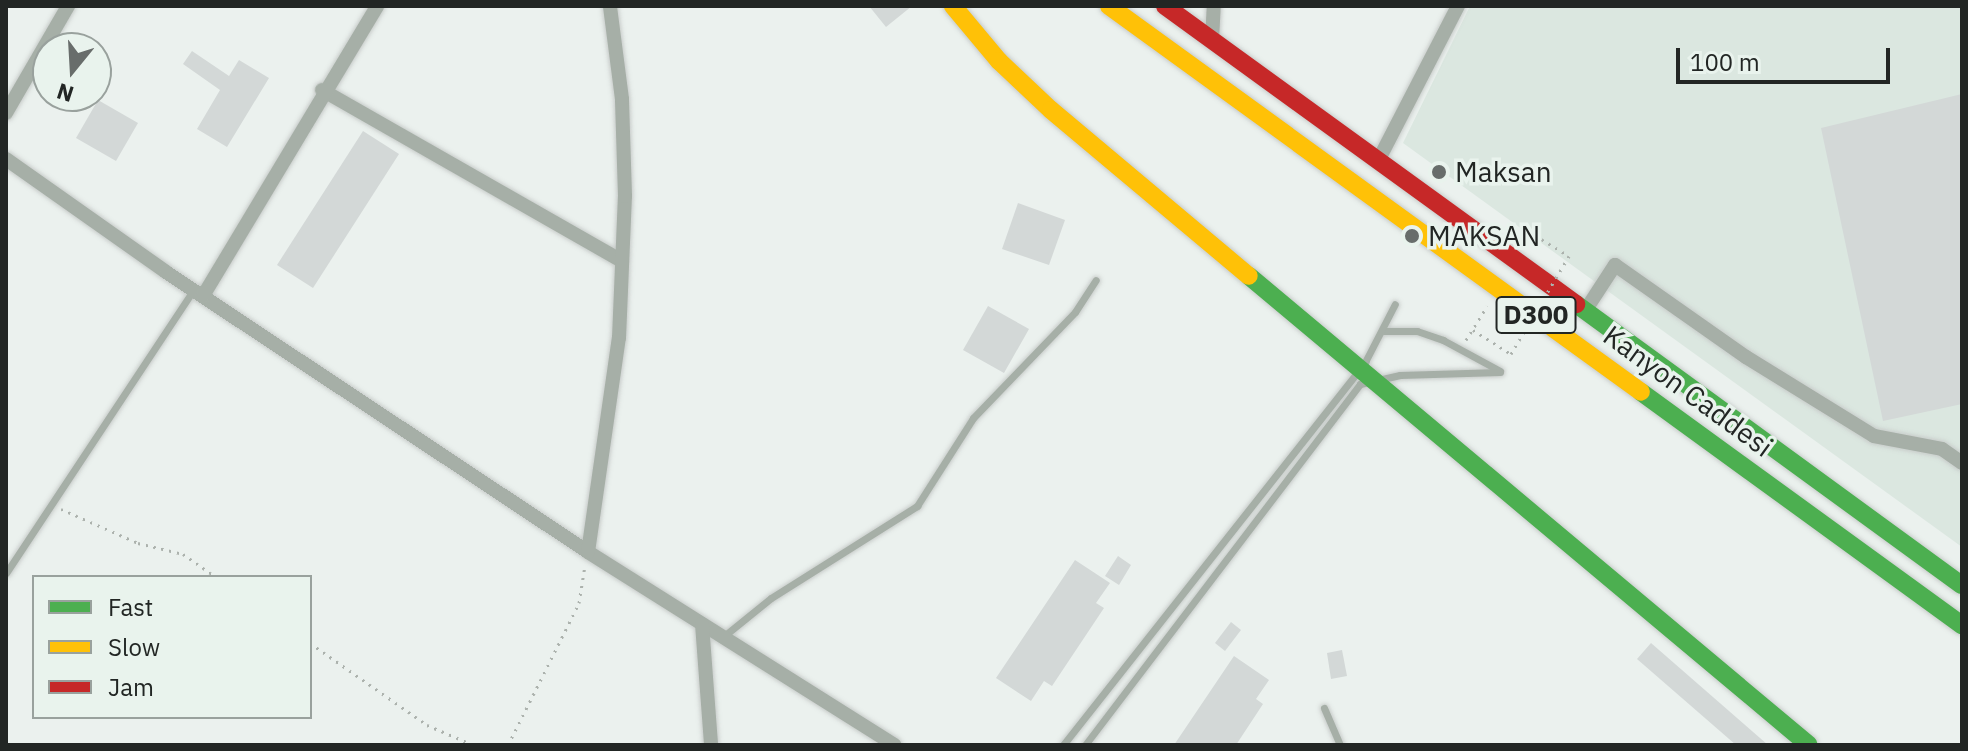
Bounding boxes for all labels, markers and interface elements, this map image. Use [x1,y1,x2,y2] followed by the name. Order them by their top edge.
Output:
[32,32,112,112] north arrow
[1680,32,1894,82] scale bar
[1690,46,1760,78] text: 100 m
[53,77,77,110] text: N
[1455,155,1552,189] place label: Maksan
[1430,163,1448,181] marker: Maksan
[1428,219,1540,253] place label: MAKSAN
[1403,227,1421,245] marker: MAKSAN
[1494,293,1578,337] road number: D300
[1597,318,1779,464] street label: Kanyon Caddesi
[32,575,312,719] legend
[108,591,153,623] text: Fast
[108,631,160,663] text: Slow
[108,671,154,703] text: Jam

